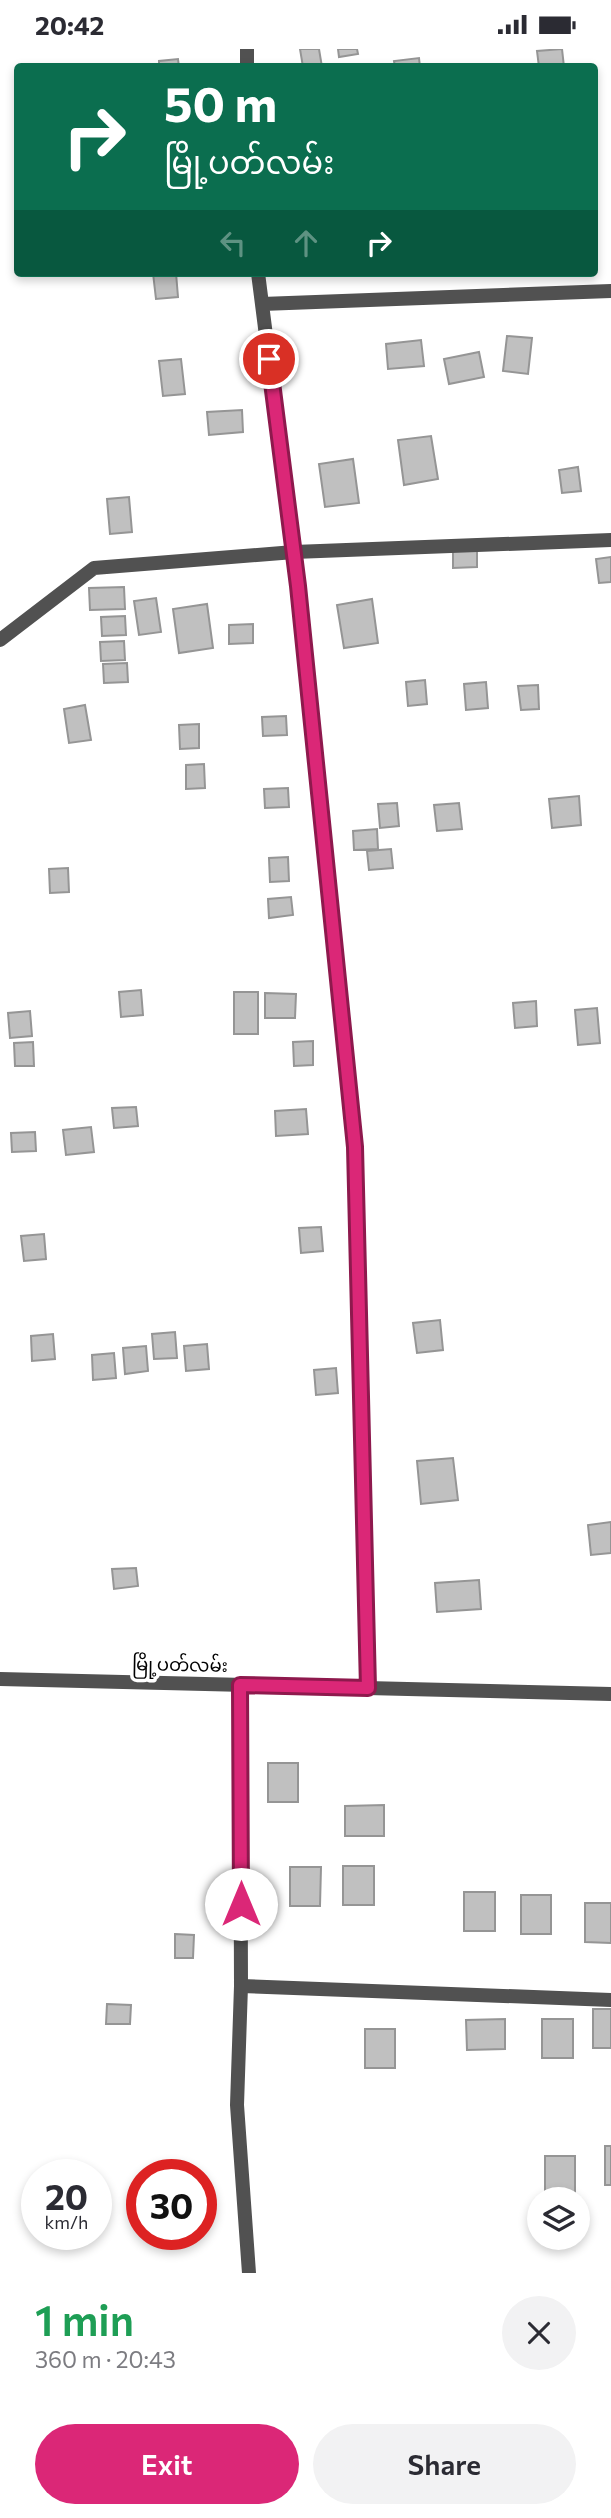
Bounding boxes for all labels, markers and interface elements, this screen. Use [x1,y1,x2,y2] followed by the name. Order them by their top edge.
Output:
[35,9,104,40] text: 20:42
[164,72,277,132] text: 50 m
[49,91,140,182] icon: right
[164,141,334,181] text: မြို့ပတ်လမ်း
[214,224,252,262] icon: left
[287,224,325,262] icon: ahead
[360,224,398,262] icon: right
[239,329,299,389] pin
[250,340,288,378] icon: arrive
[132,1650,228,1681] street label: မြို့ပတ်လမ်း
[204,1867,278,1941] position arrow
[126,2159,217,2250] speed limit sign: 30
[45,2174,88,2217] text: 20
[527,2187,590,2250] map controls
[527,2187,590,2250] button: layers
[45,2211,88,2233] text: km/h
[35,2293,134,2345] text: 1 min
[502,2296,576,2370] button: close
[35,2345,176,2373] text: 360 m · 20:43
[35,2424,299,2504] button: Exit
[313,2424,576,2504] button: Share

